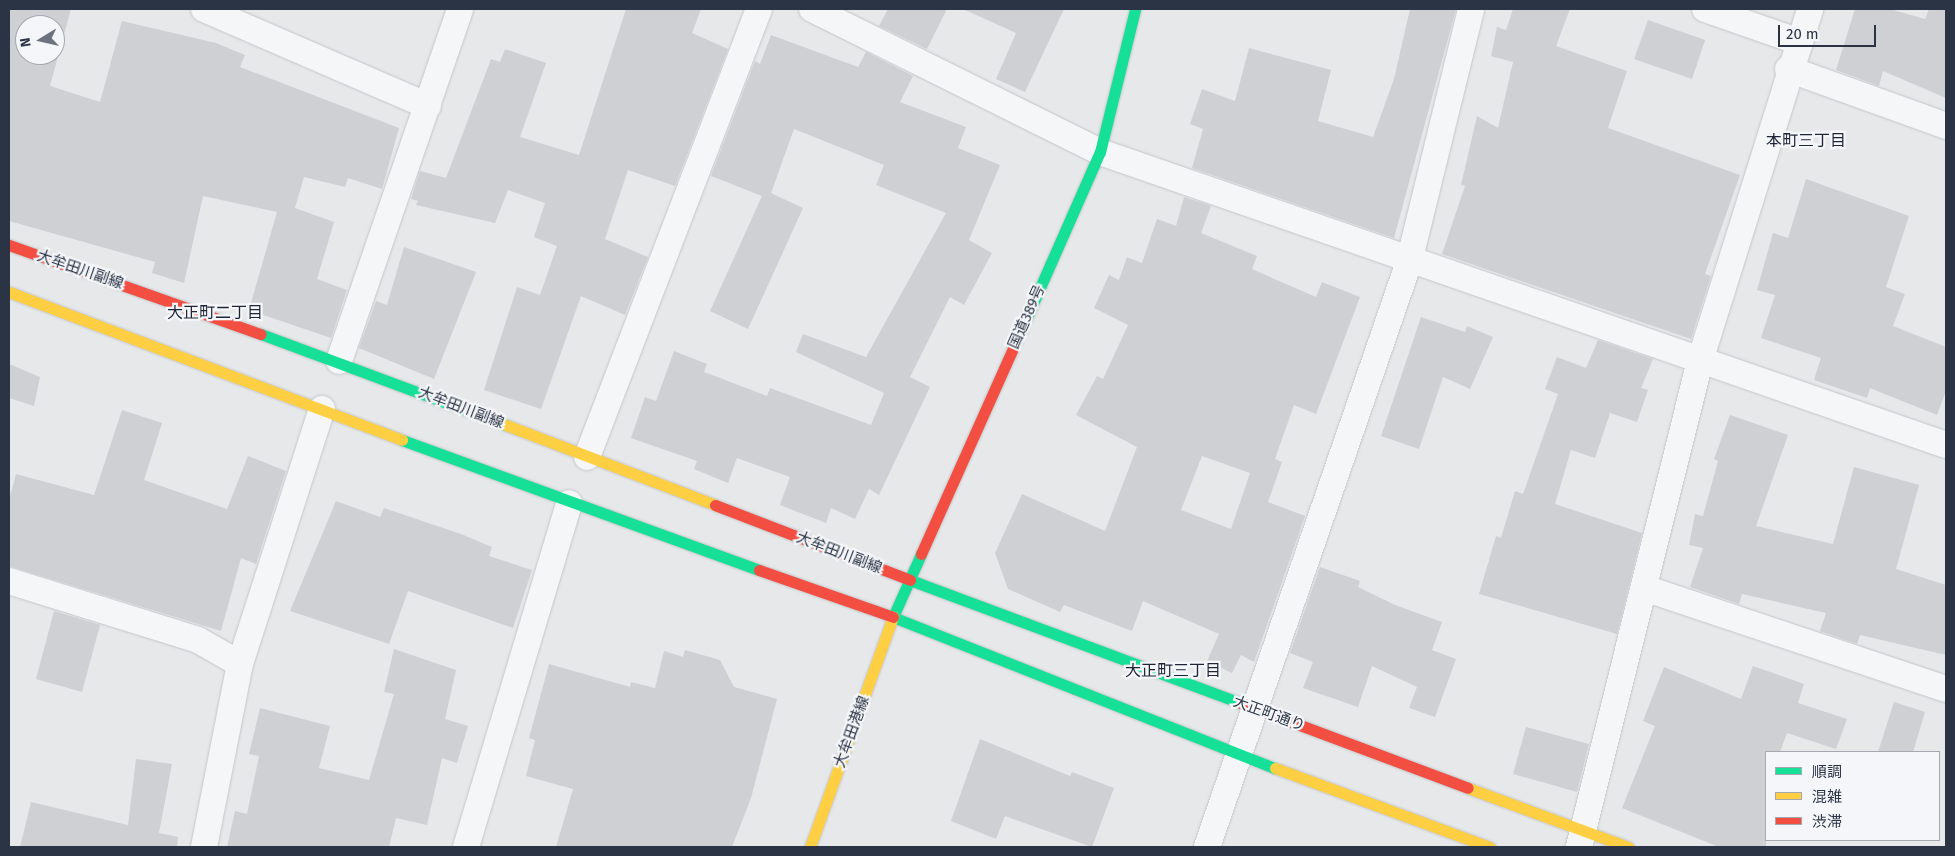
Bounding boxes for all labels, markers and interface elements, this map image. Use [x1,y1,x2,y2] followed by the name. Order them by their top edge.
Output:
[15,15,65,65] north arrow
[1780,15,1878,47] scale bar
[1786,25,1819,43] text: 20 m
[17,36,35,48] text: N
[1766,131,1846,151] district label: 本町三丁目
[35,247,125,293] street label: 大牟田川副線
[1005,282,1049,352] street label: 国道389号
[167,303,263,323] district label: 大正町二丁目
[416,383,506,433] street label: 大牟田川副線
[794,528,884,578] street label: 大牟田川副線
[1125,661,1221,681] district label: 大正町三丁目
[1231,693,1307,735] street label: 大正町通り
[831,694,873,770] street label: 大牟田港線
[1765,751,1940,841] legend
[1812,763,1842,781] text: 順調
[1812,788,1842,806] text: 混雑
[1812,813,1842,831] text: 渋滞

